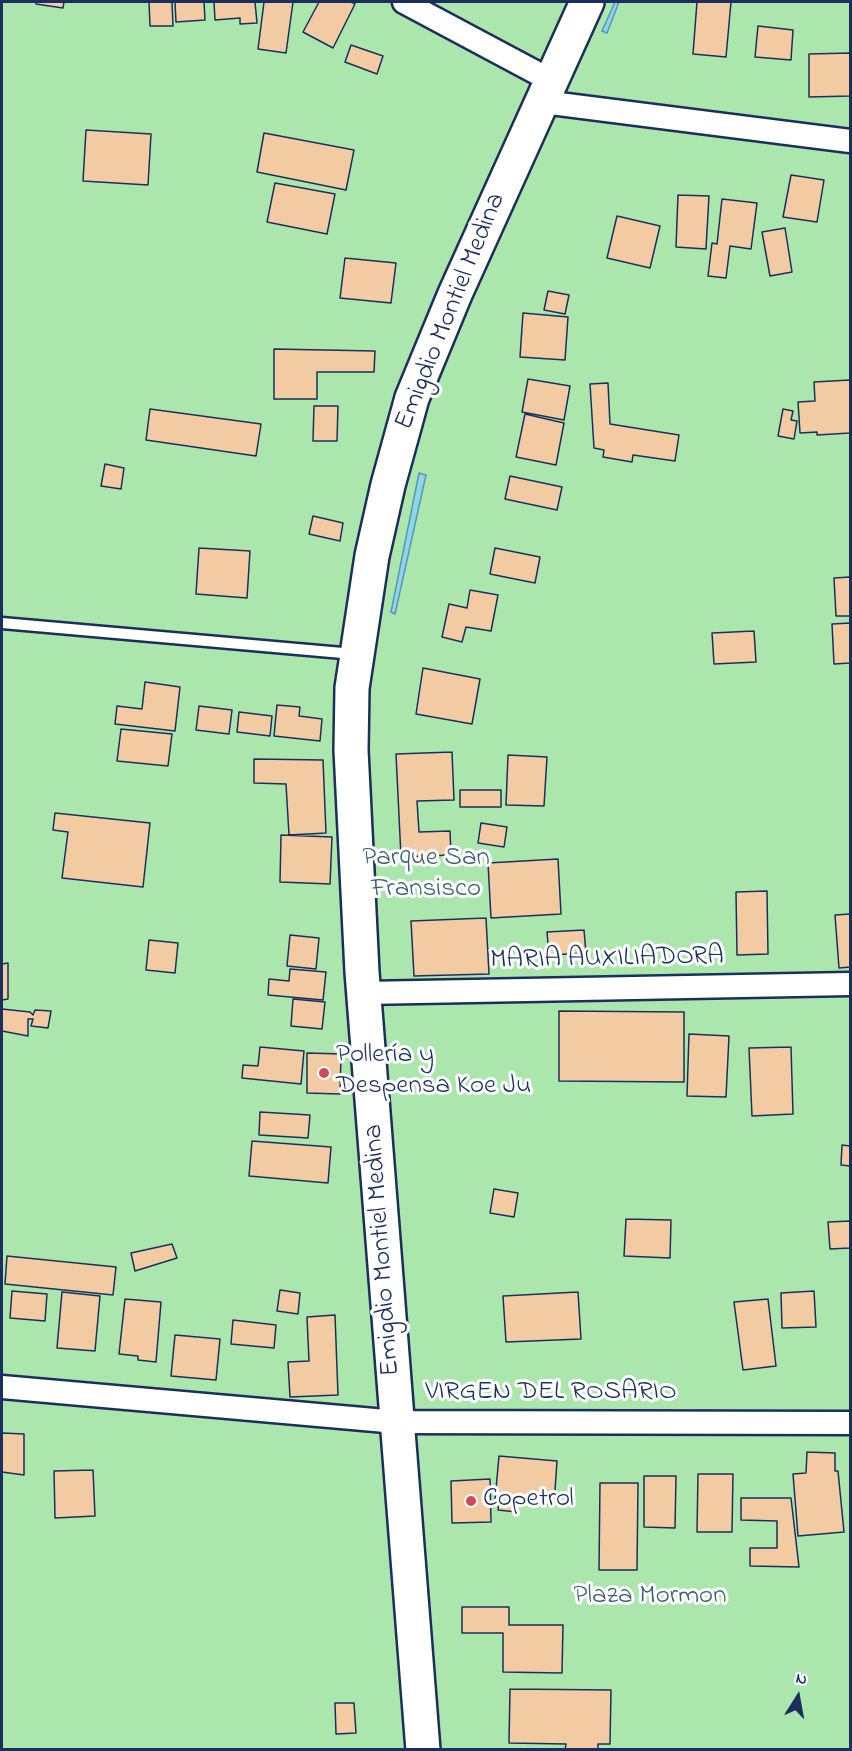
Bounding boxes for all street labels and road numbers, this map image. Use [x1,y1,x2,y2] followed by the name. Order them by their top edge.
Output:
[390,189,514,435] street label: Emigdio Montiel Medina
[490,942,724,978] street label: MARIA AUXILIADORA
[359,1123,409,1377] street label: Emigdio Montiel Medina
[425,1378,677,1410] street label: VIRGEN DEL ROSARIO

